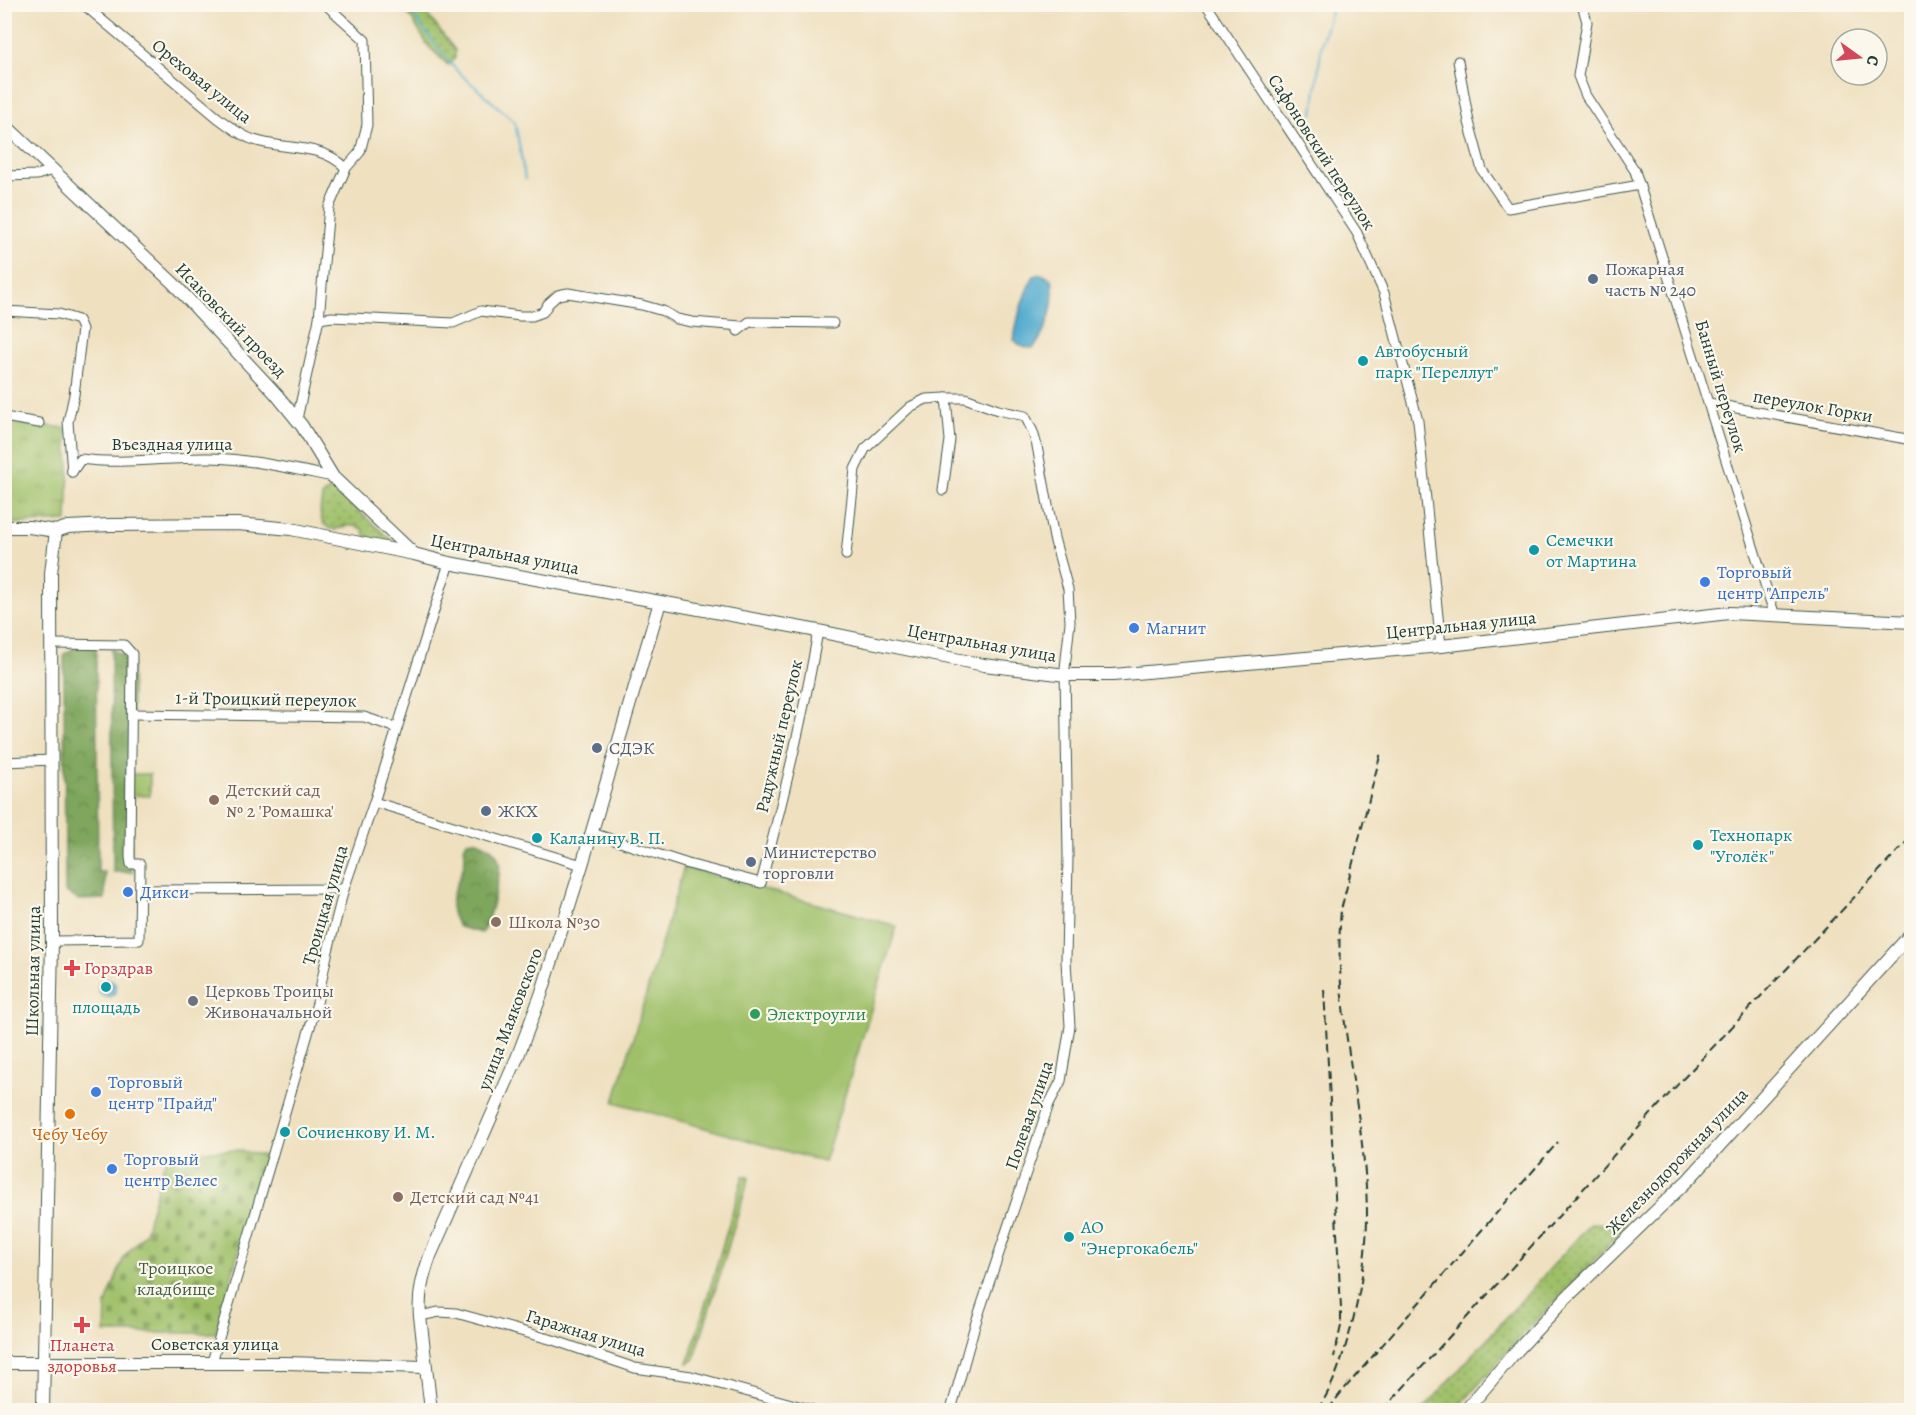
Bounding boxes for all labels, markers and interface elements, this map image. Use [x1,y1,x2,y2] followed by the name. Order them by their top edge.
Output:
[1829,27,1889,87] north arrow
[147,33,258,129] street label: Ореховая улица
[1861,53,1884,68] text: С
[1263,69,1381,235] street label: Сафоновский переулок
[170,257,292,383] street label: Исаковский проезд
[1605,257,1696,302] place label: Пожарная часть № 240
[1586,272,1600,286] marker: Пожарная часть № 240
[1689,317,1753,455] street label: Банный переулок
[1374,339,1499,384] place label: Автобусный парк "Переллут"
[1356,354,1370,368] marker: Автобусный парк "Переллут"
[1751,384,1875,428] street label: переулок Горки
[111,432,233,456] street label: Въездная улица
[429,528,582,580] street label: Центральная улица
[1546,528,1638,573] place label: Семечки от Мартина
[1527,543,1541,557] marker: Семечки от Мартина
[1717,560,1829,605] place label: Торговый центр "Апрель"
[1698,575,1712,589] marker: Торговый центр "Апрель"
[1385,605,1538,645] street label: Центральная улица
[1146,616,1206,640] place label: Магнит
[906,618,1059,668] street label: Центральная улица
[1127,621,1141,635] marker: Магнит
[750,657,808,815] street label: Радужный переулок
[175,685,357,713] street label: 1-й Троицкий переулок
[609,736,655,760] place label: СДЭК
[590,741,604,755] marker: СДЭК
[226,778,334,823] place label: Детский сад № 2 'Ромашка'
[207,793,221,807] marker: Детский сад № 2 'Ромашка'
[498,799,538,823] place label: ЖКХ
[479,804,493,818] marker: ЖКХ
[1710,823,1792,868] place label: Технопарк "Уголёк"
[549,826,666,850] place label: Каланину В. П.
[530,831,544,845] marker: Каланину В. П.
[1691,838,1705,852] marker: Технопарк "Уголёк"
[763,840,877,885] place label: Министерство торговли
[296,841,354,968] street label: Троицкая улица
[744,855,758,869] marker: Министерство торговли
[140,880,189,904] place label: Дикси
[121,885,135,899] marker: Дикси
[20,905,46,1037] street label: Школьная улица
[508,910,600,934] place label: Школа №30
[489,915,503,929] marker: Школа №30
[471,944,548,1095] street label: улица Маяковского
[84,956,153,980] place label: Горздрав
[65,961,79,975] marker: Горздрав
[205,979,334,1024] place label: Церковь Троицы Живоначальной
[99,980,113,994] marker: площадь
[186,994,200,1008] marker: Церковь Троицы Живоначальной
[72,995,140,1019] place label: площадь
[767,1002,866,1026] place label: Электроугли
[748,1007,762,1021] marker: Электроугли
[999,1057,1059,1173] street label: Полевая улица
[108,1070,217,1115] place label: Торговый центр "Прайд"
[1601,1082,1754,1240] street label: Железнодорожная улица
[89,1085,103,1099] marker: Торговый центр "Прайд"
[63,1107,77,1121] marker: Чебу Чебу
[297,1120,436,1144] place label: Сочиенкову И. М.
[32,1122,109,1146] place label: Чебу Чебу
[278,1125,292,1139] marker: Сочиенкову И. М.
[124,1147,218,1192] place label: Торговый центр Велес
[105,1162,119,1176] marker: Торговый центр Велес
[410,1185,539,1209] place label: Детский сад №41
[391,1190,405,1204] marker: Детский сад №41
[1080,1215,1198,1260] place label: АО "Энергокабель"
[1062,1230,1076,1244] marker: АО "Энергокабель"
[137,1256,215,1301] park label: Троицкое кладбище
[523,1303,650,1363] street label: Гаражная улица
[75,1318,89,1332] marker: Планета здоровья
[151,1332,280,1356] street label: Советская улица
[47,1333,117,1378] place label: Планета здоровья

